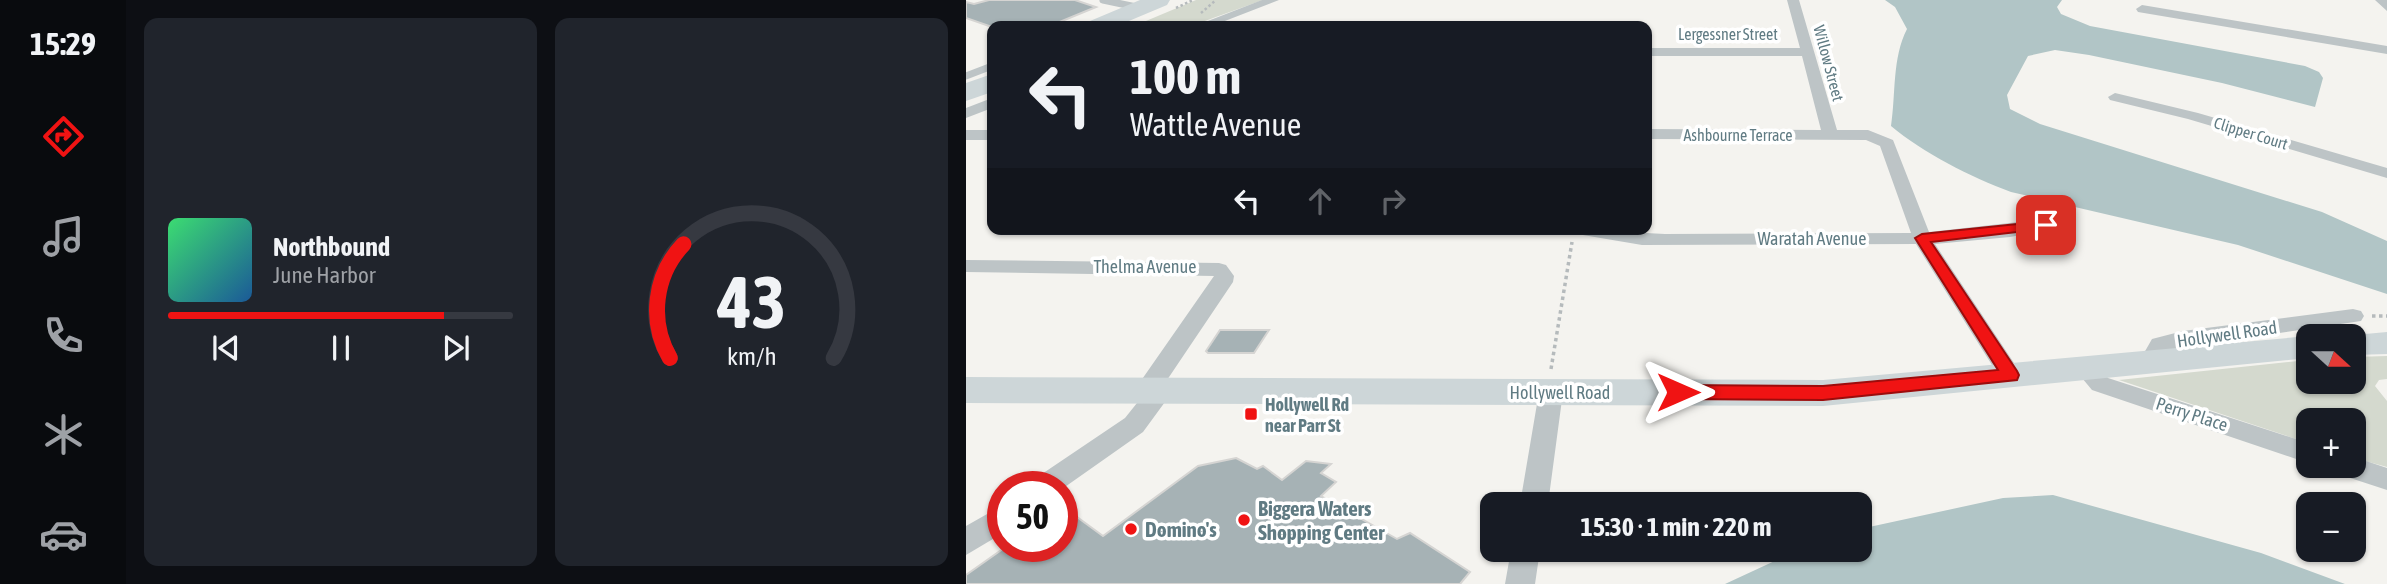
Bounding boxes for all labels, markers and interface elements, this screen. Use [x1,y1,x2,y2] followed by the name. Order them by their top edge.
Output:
[1810,23,1848,103] street label: Willow Street
[30,25,96,62] text: 15:29
[1678,25,1778,44] street label: Lergessner Street
[1130,48,1241,104] text: 100 m
[1015,49,1106,140] icon: left
[1130,106,1301,143] text: Wattle Avenue
[39,112,88,161] icon: directions
[2212,113,2290,154] street label: Clipper Court
[1683,126,1793,144] street label: Ashbourne Terrace
[1228,182,1266,220] icon: left
[1301,182,1339,220] icon: ahead
[1374,182,1412,220] icon: right
[2016,195,2076,255] pin
[2027,206,2065,244] icon: arrive
[39,212,88,261] icon: music
[1758,228,1866,249] street label: Waratah Avenue
[273,232,390,262] text: Northbound
[1094,256,1196,277] street label: Thelma Avenue
[716,260,786,343] text: 43
[273,262,376,288] text: June Harbor
[39,311,88,360] icon: phone
[2176,317,2278,351] street label: Hollywell Road
[2296,324,2366,394] north arrow
[2296,324,2366,562] map controls
[207,329,245,367] icon: previous
[322,329,360,367] icon: pause
[437,329,475,367] icon: next
[727,342,776,370] text: km/h
[1641,355,1715,429] position arrow
[1510,382,1610,403] street label: Hollywell Road
[2154,393,2230,435] street label: Perry Place
[1265,394,1349,436] place label: Hollywell Rd near Parr St
[1243,406,1259,422] marker: Hollywell Rd near Parr St
[2296,408,2366,478] button: +
[39,410,88,459] icon: climate
[987,471,1078,562] speed limit sign: 50
[2296,492,2366,562] button: −
[1258,496,1385,544] place label: Biggera Waters Shopping Center
[39,510,88,559] icon: car
[1236,512,1252,528] marker: Biggera Waters Shopping Center
[1581,512,1771,542] text: 15:30 · 1 min · 220 m
[1145,517,1217,541] place label: Domino's
[1123,521,1139,537] marker: Domino's

